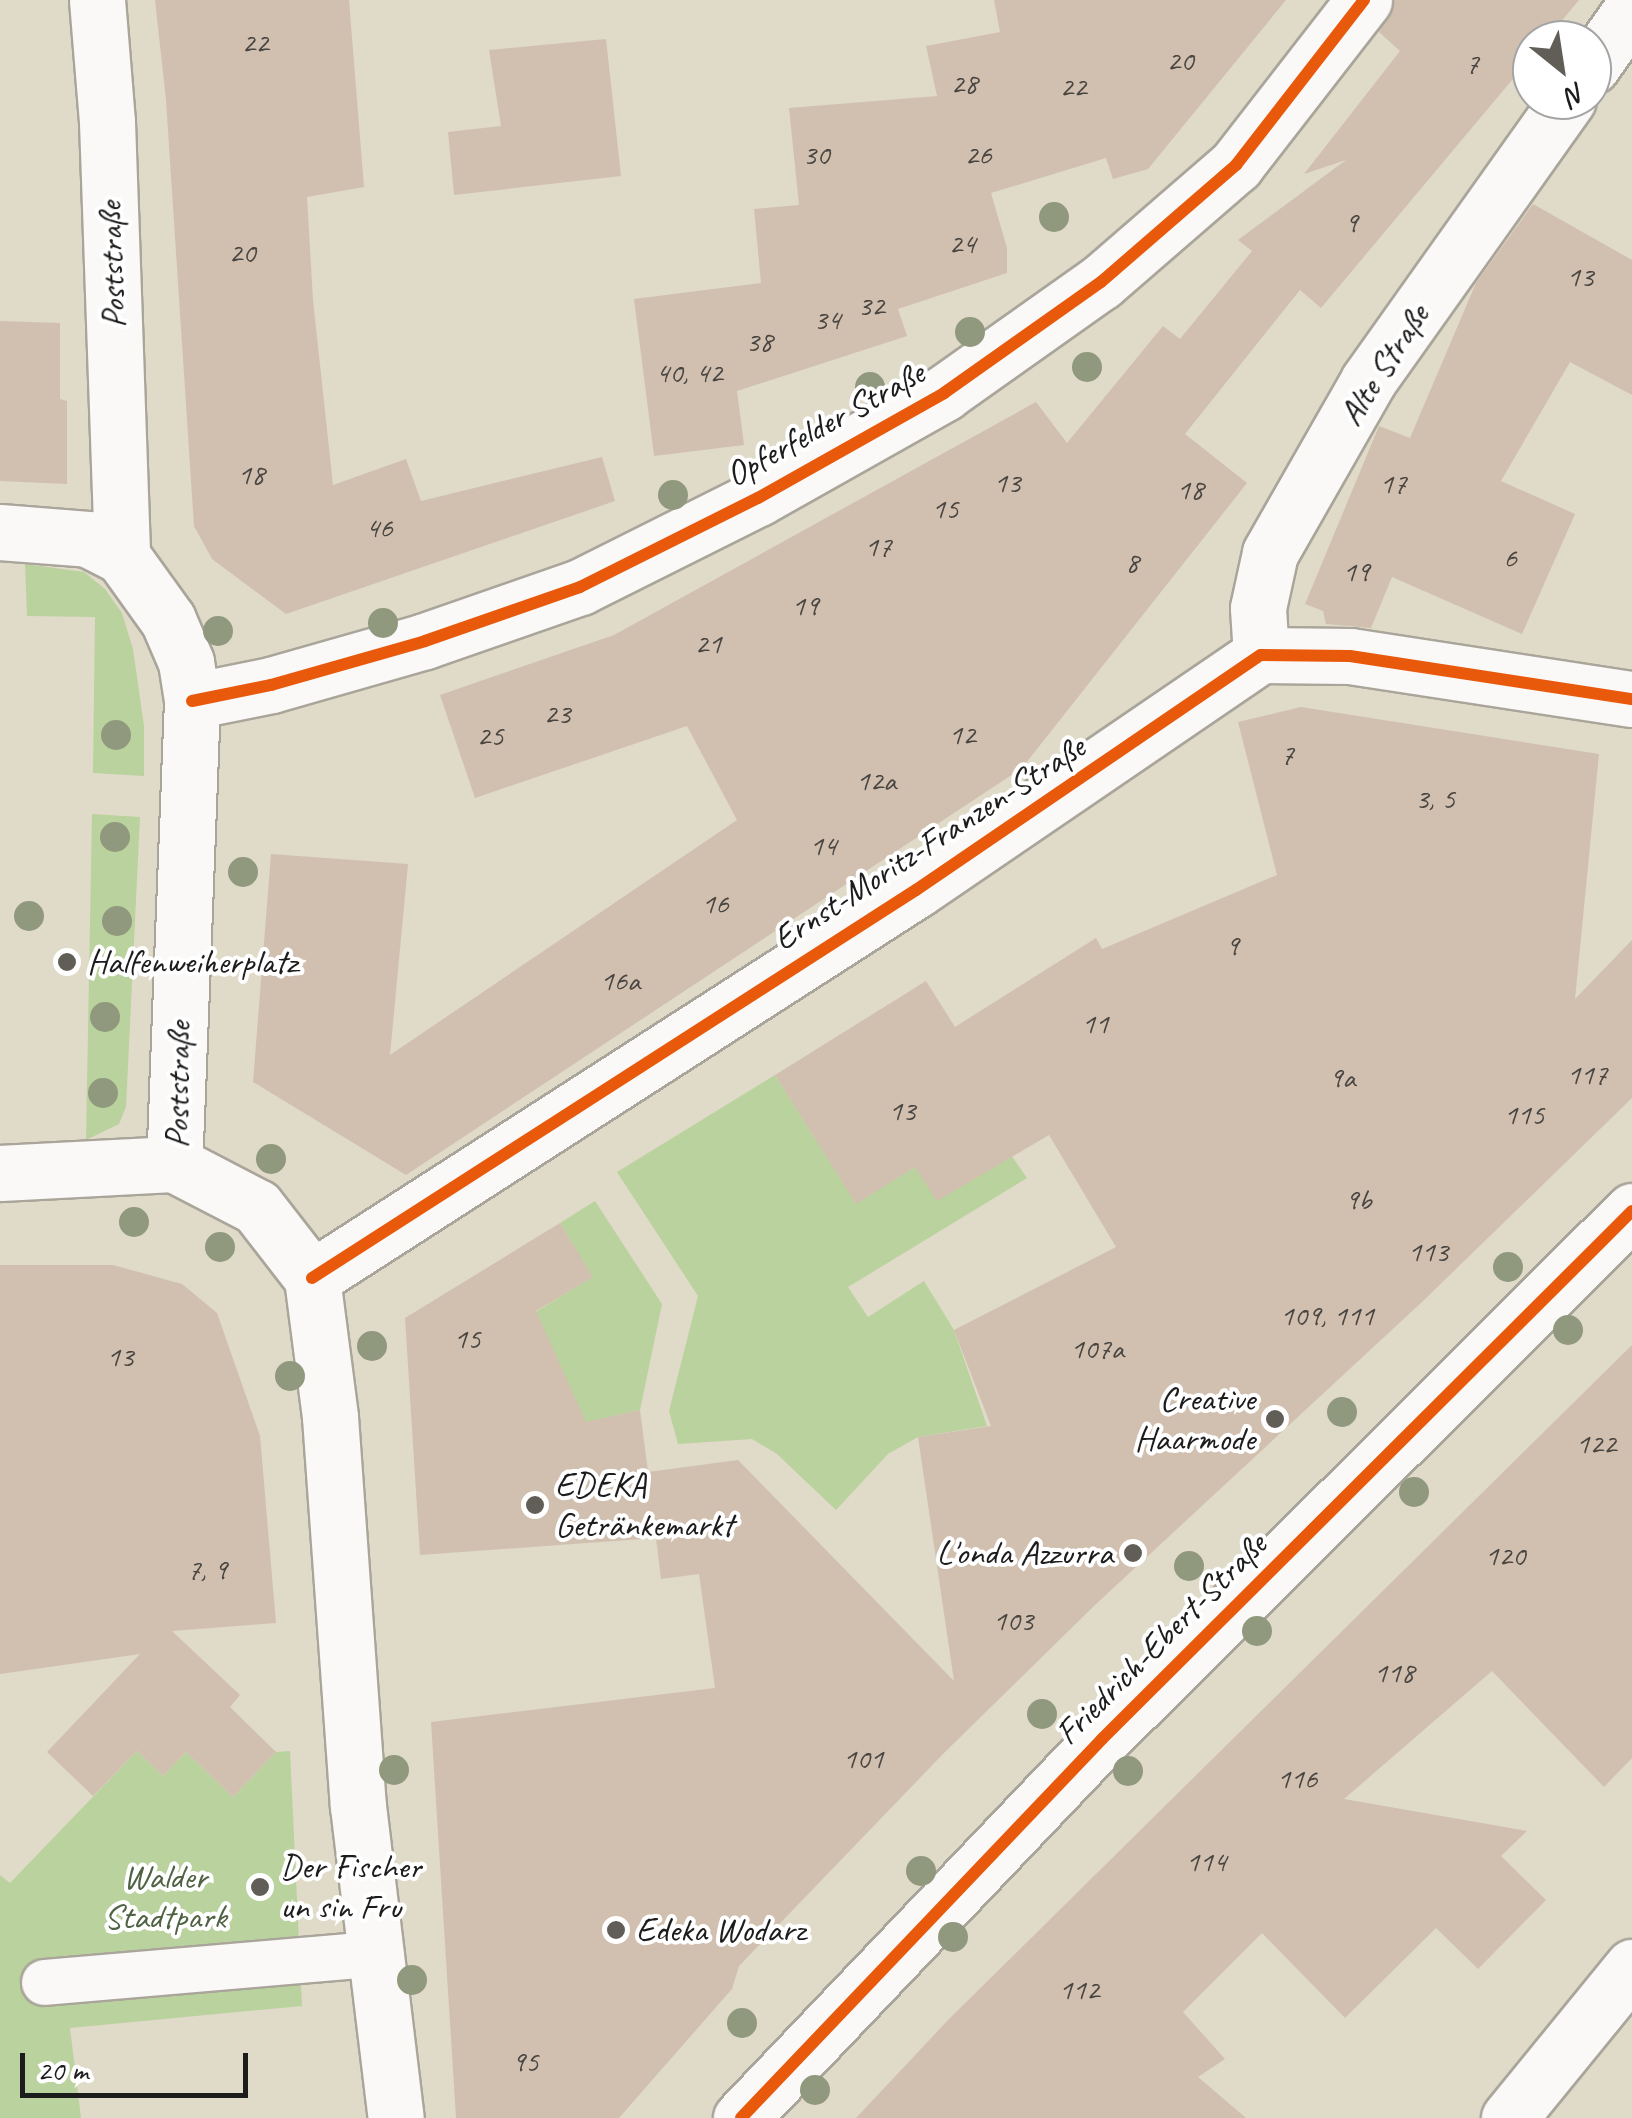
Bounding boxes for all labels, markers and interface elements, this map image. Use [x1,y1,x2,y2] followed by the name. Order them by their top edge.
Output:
[1512,20,1612,120] north arrow
[242,24,268,60] house number: 22
[1167,42,1193,78] house number: 20
[1465,45,1479,81] house number: 7
[951,65,977,101] house number: 28
[1060,68,1086,104] house number: 22
[1560,75,1593,114] text: N
[803,136,829,172] house number: 30
[965,136,991,172] house number: 26
[89,201,135,329] street label: Poststraße
[1344,204,1358,240] house number: 9
[949,225,975,261] house number: 24
[229,234,255,270] house number: 20
[1567,258,1593,294] house number: 13
[858,287,884,323] house number: 32
[1329,296,1439,434] street label: Alte Straße
[814,301,840,337] house number: 34
[746,323,772,359] house number: 38
[718,352,932,496] street label: Opferfelder Straße
[655,354,723,390] house number: 40, 42
[238,456,264,492] house number: 18
[994,464,1020,500] house number: 13
[1380,465,1406,501] house number: 17
[1177,471,1203,507] house number: 18
[932,490,958,526] house number: 15
[366,509,392,545] house number: 46
[865,528,891,564] house number: 17
[1503,539,1517,575] house number: 6
[1125,544,1139,580] house number: 8
[1343,553,1369,589] house number: 19
[792,587,818,623] house number: 19
[695,625,721,661] house number: 21
[544,695,570,731] house number: 23
[949,716,975,752] house number: 12
[477,717,503,753] house number: 25
[765,726,1093,960] street label: Ernst-Moritz-Franzen-Straße
[1280,736,1294,772] house number: 7
[856,762,896,798] house number: 12a
[1415,780,1455,816] house number: 3, 5
[810,827,836,863] house number: 14
[702,885,728,921] house number: 16
[1225,927,1239,963] house number: 9
[87,941,297,983] place label: Halfenweiherplatz
[56,951,78,973] marker: Halfenweiherplatz
[600,962,640,998] house number: 16a
[1082,1005,1108,1041] house number: 11
[156,1021,200,1149] street label: Poststraße
[1567,1056,1607,1092] house number: 117
[1329,1059,1355,1095] house number: 9a
[889,1092,915,1128] house number: 13
[1504,1096,1544,1132] house number: 115
[1345,1181,1371,1217] house number: 9b
[1408,1233,1448,1269] house number: 113
[1280,1297,1374,1333] house number: 109, 111
[454,1320,480,1356] house number: 15
[1070,1330,1124,1366] house number: 107a
[107,1338,133,1374] house number: 13
[1134,1378,1255,1460] place label: Creative Haarmode
[1264,1408,1286,1430] marker: Creative Haarmode
[1576,1425,1616,1461] house number: 122
[555,1464,733,1546] place label: EDEKA Getränkemarkt
[524,1494,546,1516] marker: EDEKA Getränkemarkt
[1046,1524,1276,1754] street label: Friedrich-Ebert-Straße
[937,1532,1113,1574] place label: L'onda Azzurra
[1485,1537,1525,1573] house number: 120
[1122,1542,1144,1564] marker: L'onda Azzurra
[187,1551,227,1587] house number: 7, 9
[993,1602,1033,1638] house number: 103
[1374,1654,1414,1690] house number: 118
[843,1740,883,1776] house number: 101
[1277,1760,1317,1796] house number: 116
[1186,1843,1226,1879] house number: 114
[280,1846,420,1928] place label: Der Fischer un sin Fru
[104,1856,226,1938] park label: Walder Stadtpark
[249,1876,271,1898] marker: Der Fischer un sin Fru
[636,1909,804,1951] place label: Edeka Wodarz
[605,1919,627,1941] marker: Edeka Wodarz
[1059,1971,1099,2007] house number: 112
[25,2033,252,2095] scale bar
[512,2043,538,2079] house number: 95
[37,2051,88,2089] text: 20 m

